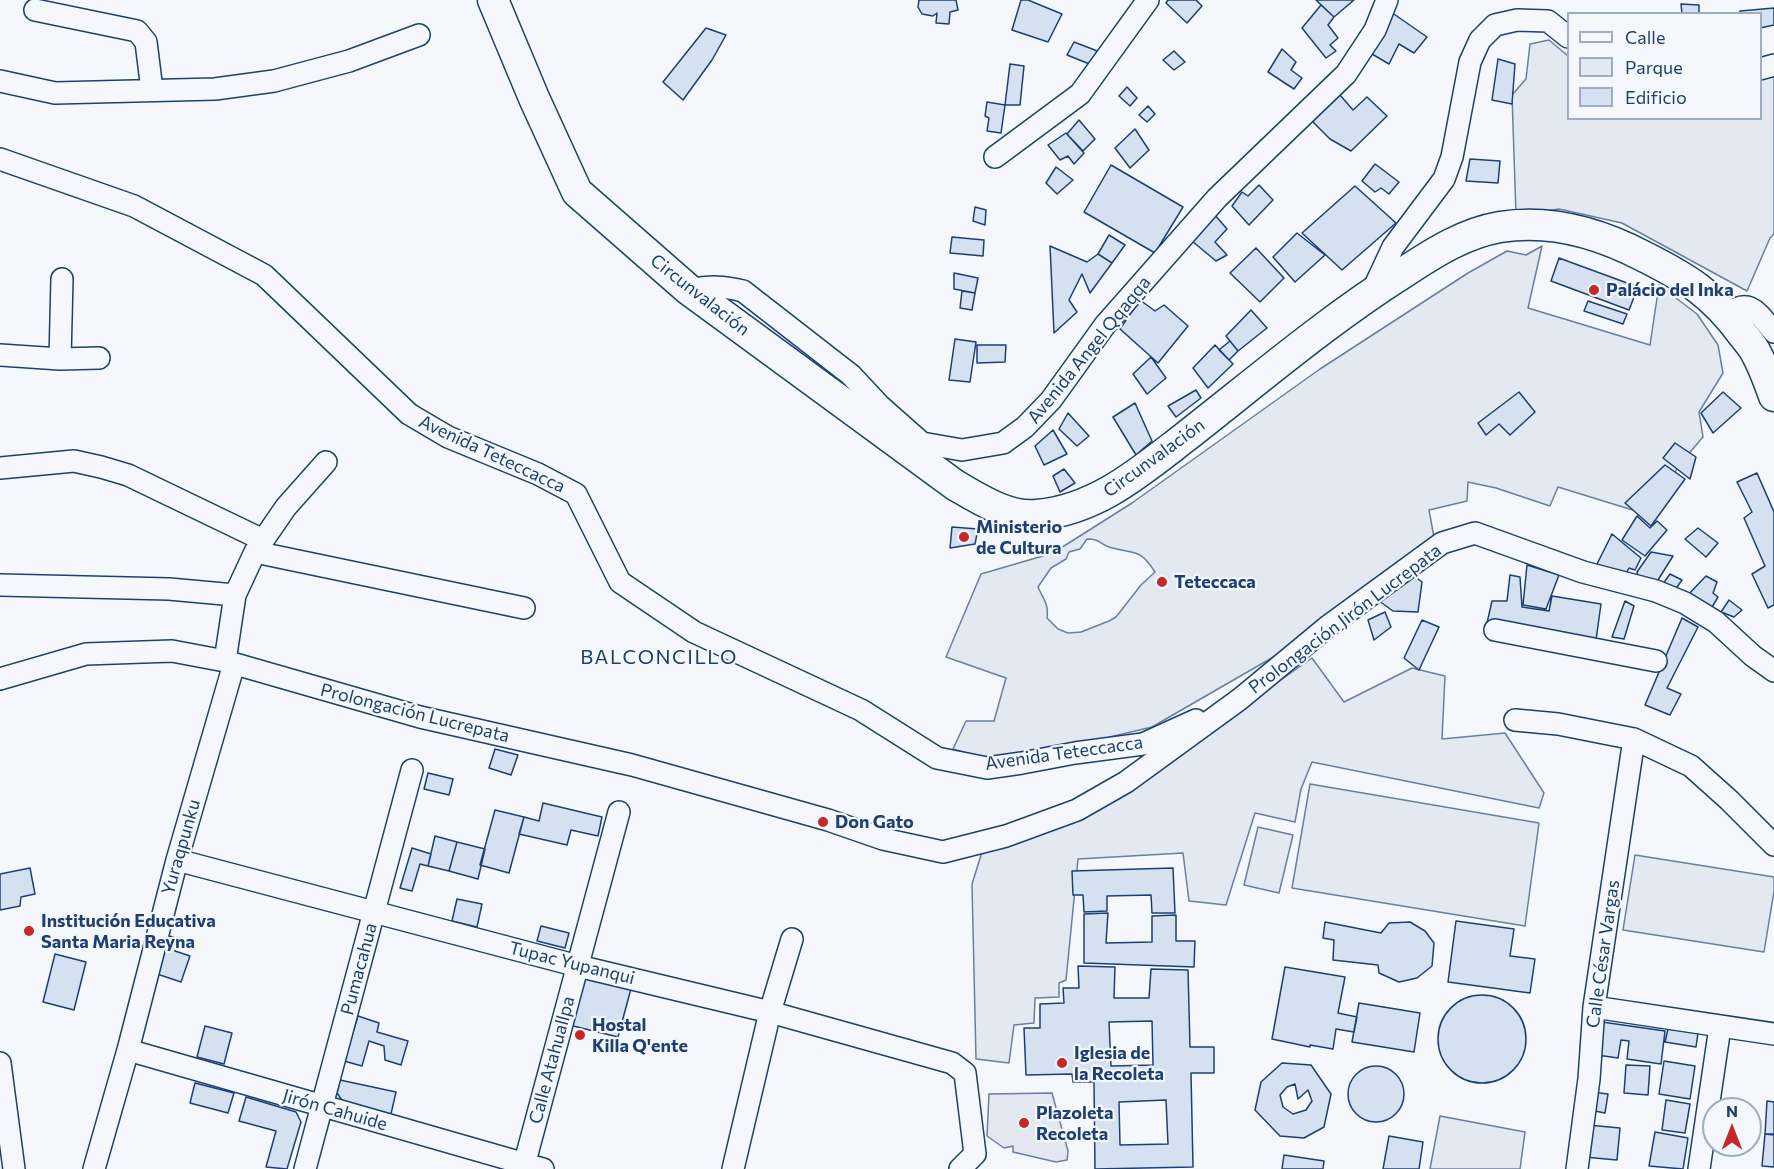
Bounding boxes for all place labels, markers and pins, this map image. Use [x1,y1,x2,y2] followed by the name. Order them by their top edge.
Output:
[1606,279,1734,301] place label: Palácio del Inka
[1587,283,1601,297] marker: Palácio del Inka
[976,516,1062,558] place label: Ministerio de Cultura
[957,530,971,544] marker: Ministerio de Cultura
[1174,571,1256,593] place label: Teteccaca
[1155,575,1169,589] marker: Teteccaca
[835,811,914,833] place label: Don Gato
[816,815,830,829] marker: Don Gato
[41,910,216,952] place label: Institución Educativa Santa Maria Reyna
[22,924,36,938] marker: Institución Educativa Santa Maria Reyna
[592,1014,688,1056] place label: Hostal Killa Q'ente
[573,1028,587,1042] marker: Hostal Killa Q'ente
[1074,1042,1164,1084] place label: Iglesia de la Recoleta
[1055,1056,1069,1070] marker: Iglesia de la Recoleta
[1036,1102,1113,1144] place label: Plazoleta Recoleta
[1017,1116,1031,1130] marker: Plazoleta Recoleta

